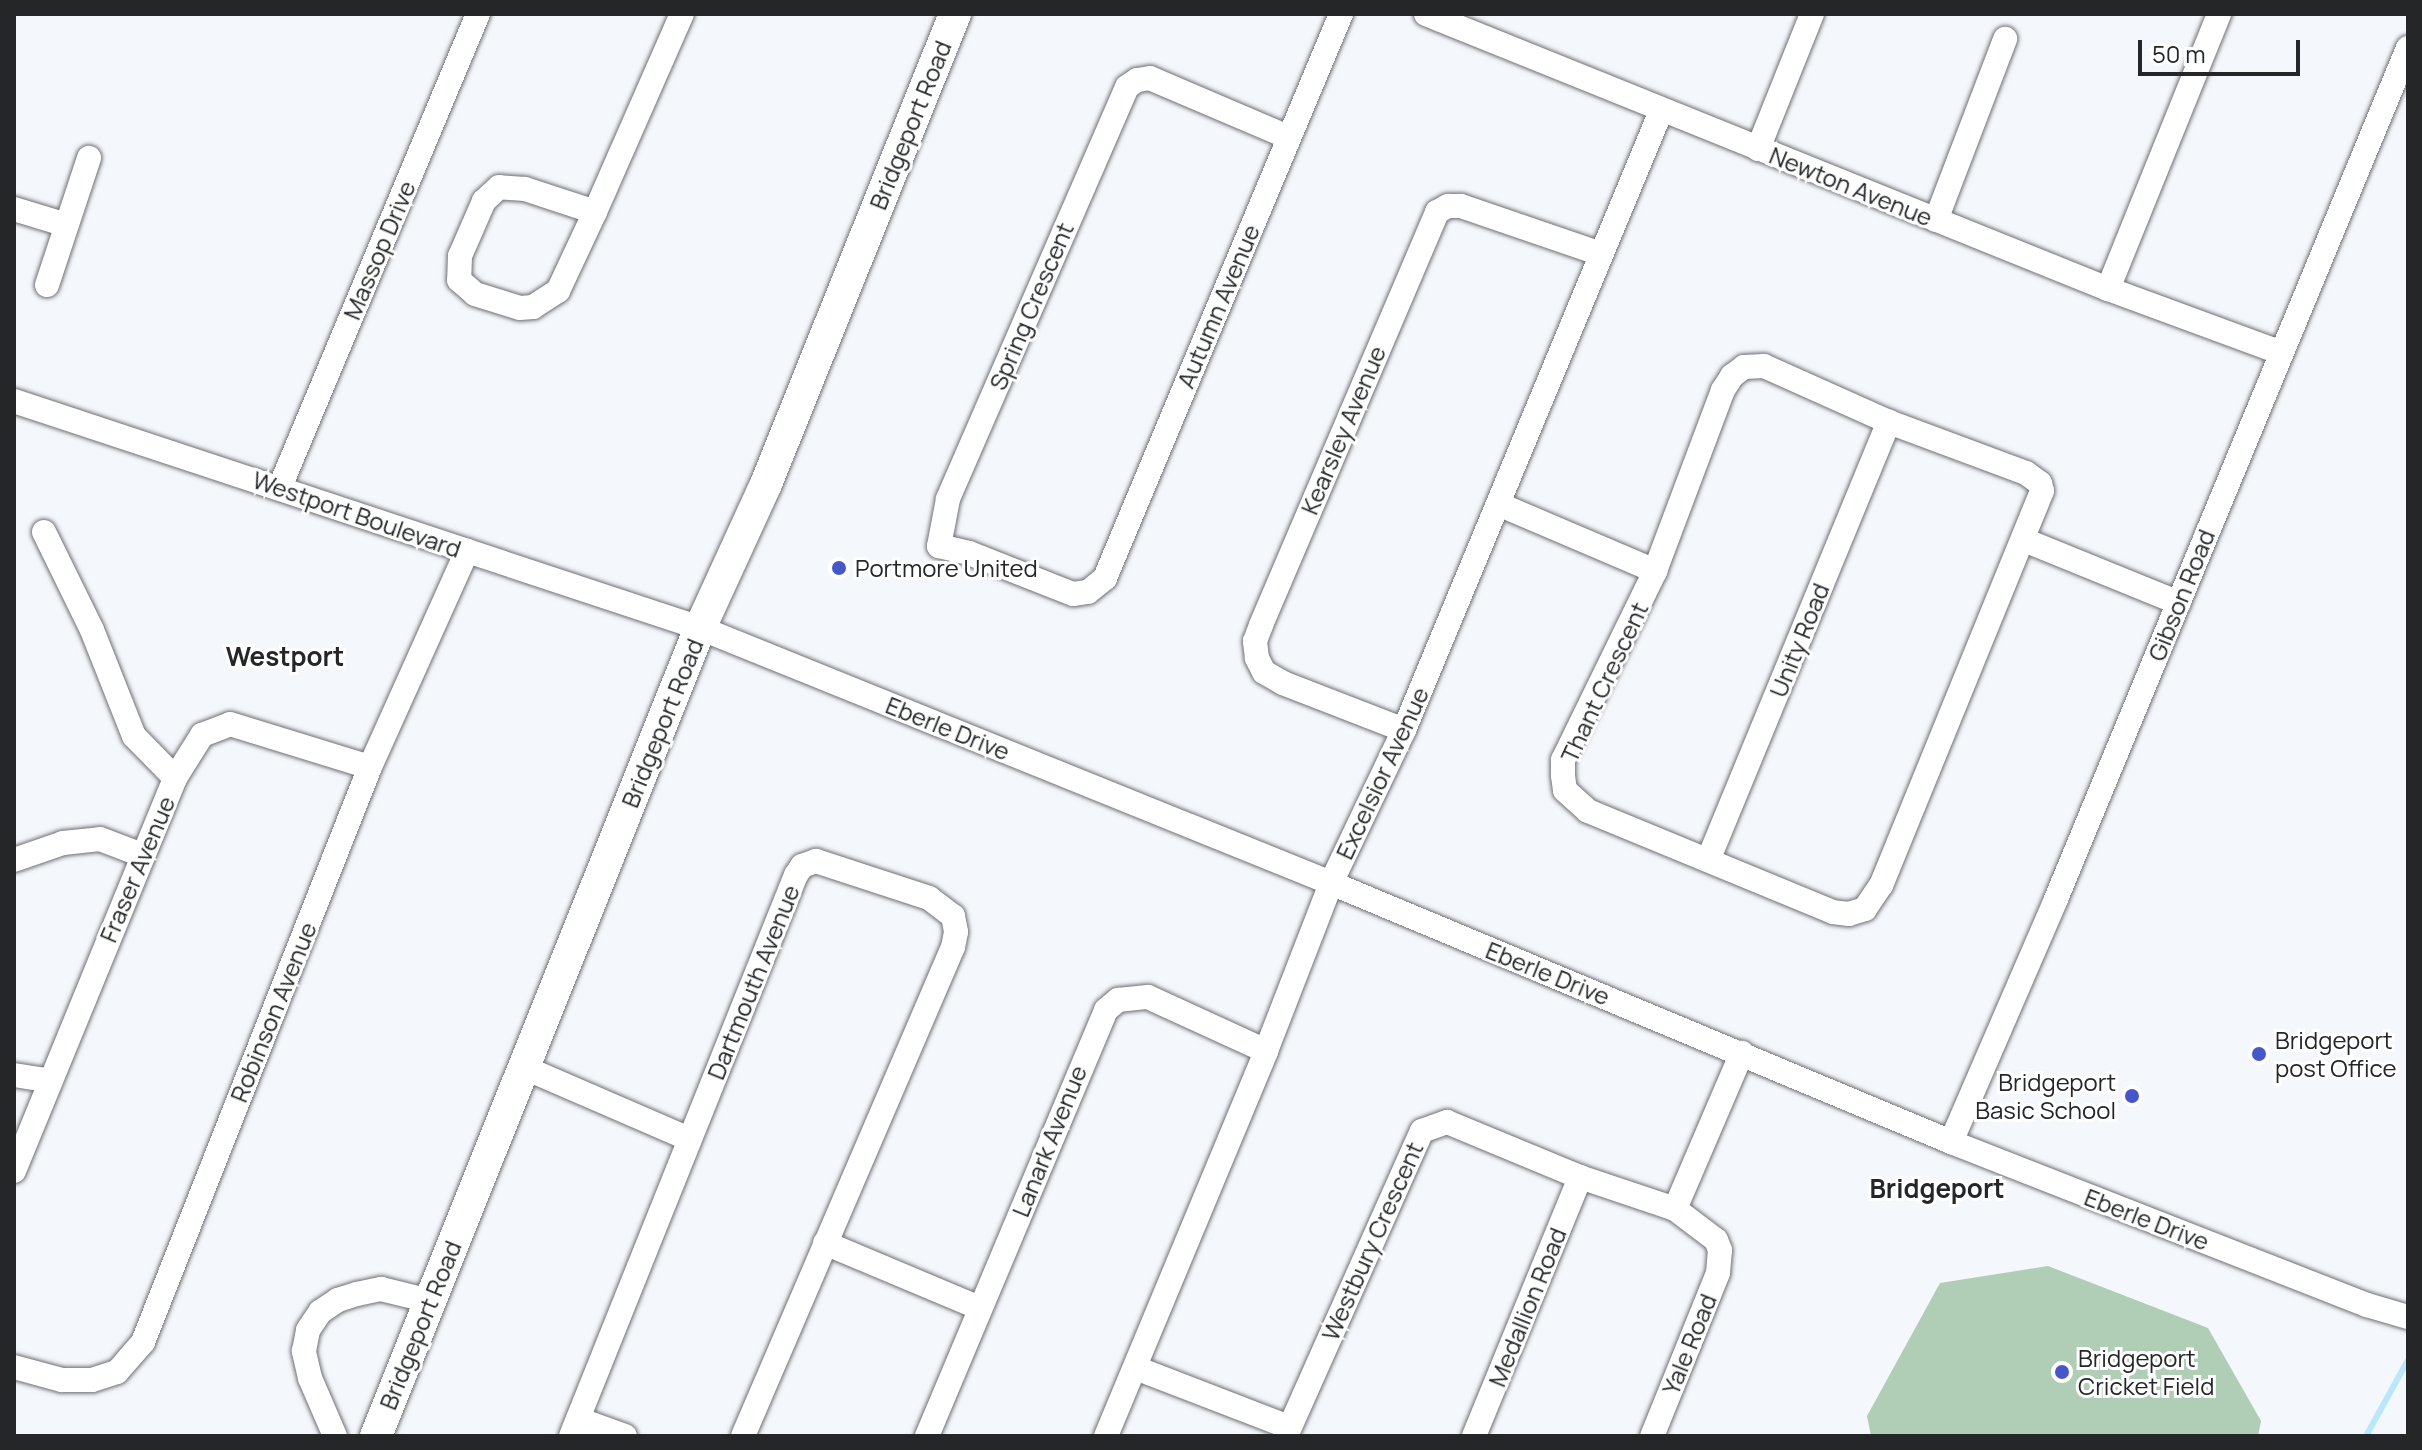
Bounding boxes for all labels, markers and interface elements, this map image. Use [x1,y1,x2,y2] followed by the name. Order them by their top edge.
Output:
[2142,24,2304,74] scale bar
[863,36,957,214] street label: Bridgeport Road
[2152,37,2206,70] text: 50 m
[1765,140,1937,232] street label: Newton Avenue
[337,176,421,324] street label: Massop Drive
[983,218,1079,394] street label: Spring Crescent
[1171,220,1265,392] street label: Autumn Avenue
[1295,341,1391,519] street label: Kearsley Avenue
[249,465,465,563] street label: Westport Boulevard
[2142,525,2220,665] street label: Gibson Road
[855,554,1038,582] place label: Portmore United
[830,559,848,577] marker: Portmore United
[1763,579,1835,701] street label: Unity Road
[1554,597,1654,767] street label: Thant Crescent
[615,634,709,812] street label: Bridgeport Road
[226,641,344,673] district label: Westport
[1330,682,1434,864] street label: Excelsior Avenue
[882,690,1014,766] street label: Eberle Drive
[93,792,181,946] street label: Fraser Avenue
[701,881,805,1083] street label: Dartmouth Avenue
[224,918,322,1106] street label: Robinson Avenue
[1482,935,1614,1011] street label: Eberle Drive
[2275,1026,2396,1082] place label: Bridgeport post Office
[2250,1045,2268,1063] marker: Bridgeport post Office
[1006,1061,1092,1221] street label: Lanark Avenue
[1975,1068,2116,1124] place label: Bridgeport Basic School
[2123,1087,2141,1105] marker: Bridgeport Basic School
[1315,1137,1429,1345] street label: Westbury Crescent
[1869,1173,2005,1205] district label: Bridgeport
[2081,1182,2213,1256] street label: Eberle Drive
[1482,1223,1572,1391] street label: Medallion Road
[373,1236,467,1414] street label: Bridgeport Road
[1656,1289,1722,1399] street label: Yale Road
[2078,1344,2214,1400] place label: Bridgeport Cricket Field
[2053,1363,2071,1381] marker: Bridgeport Cricket Field

